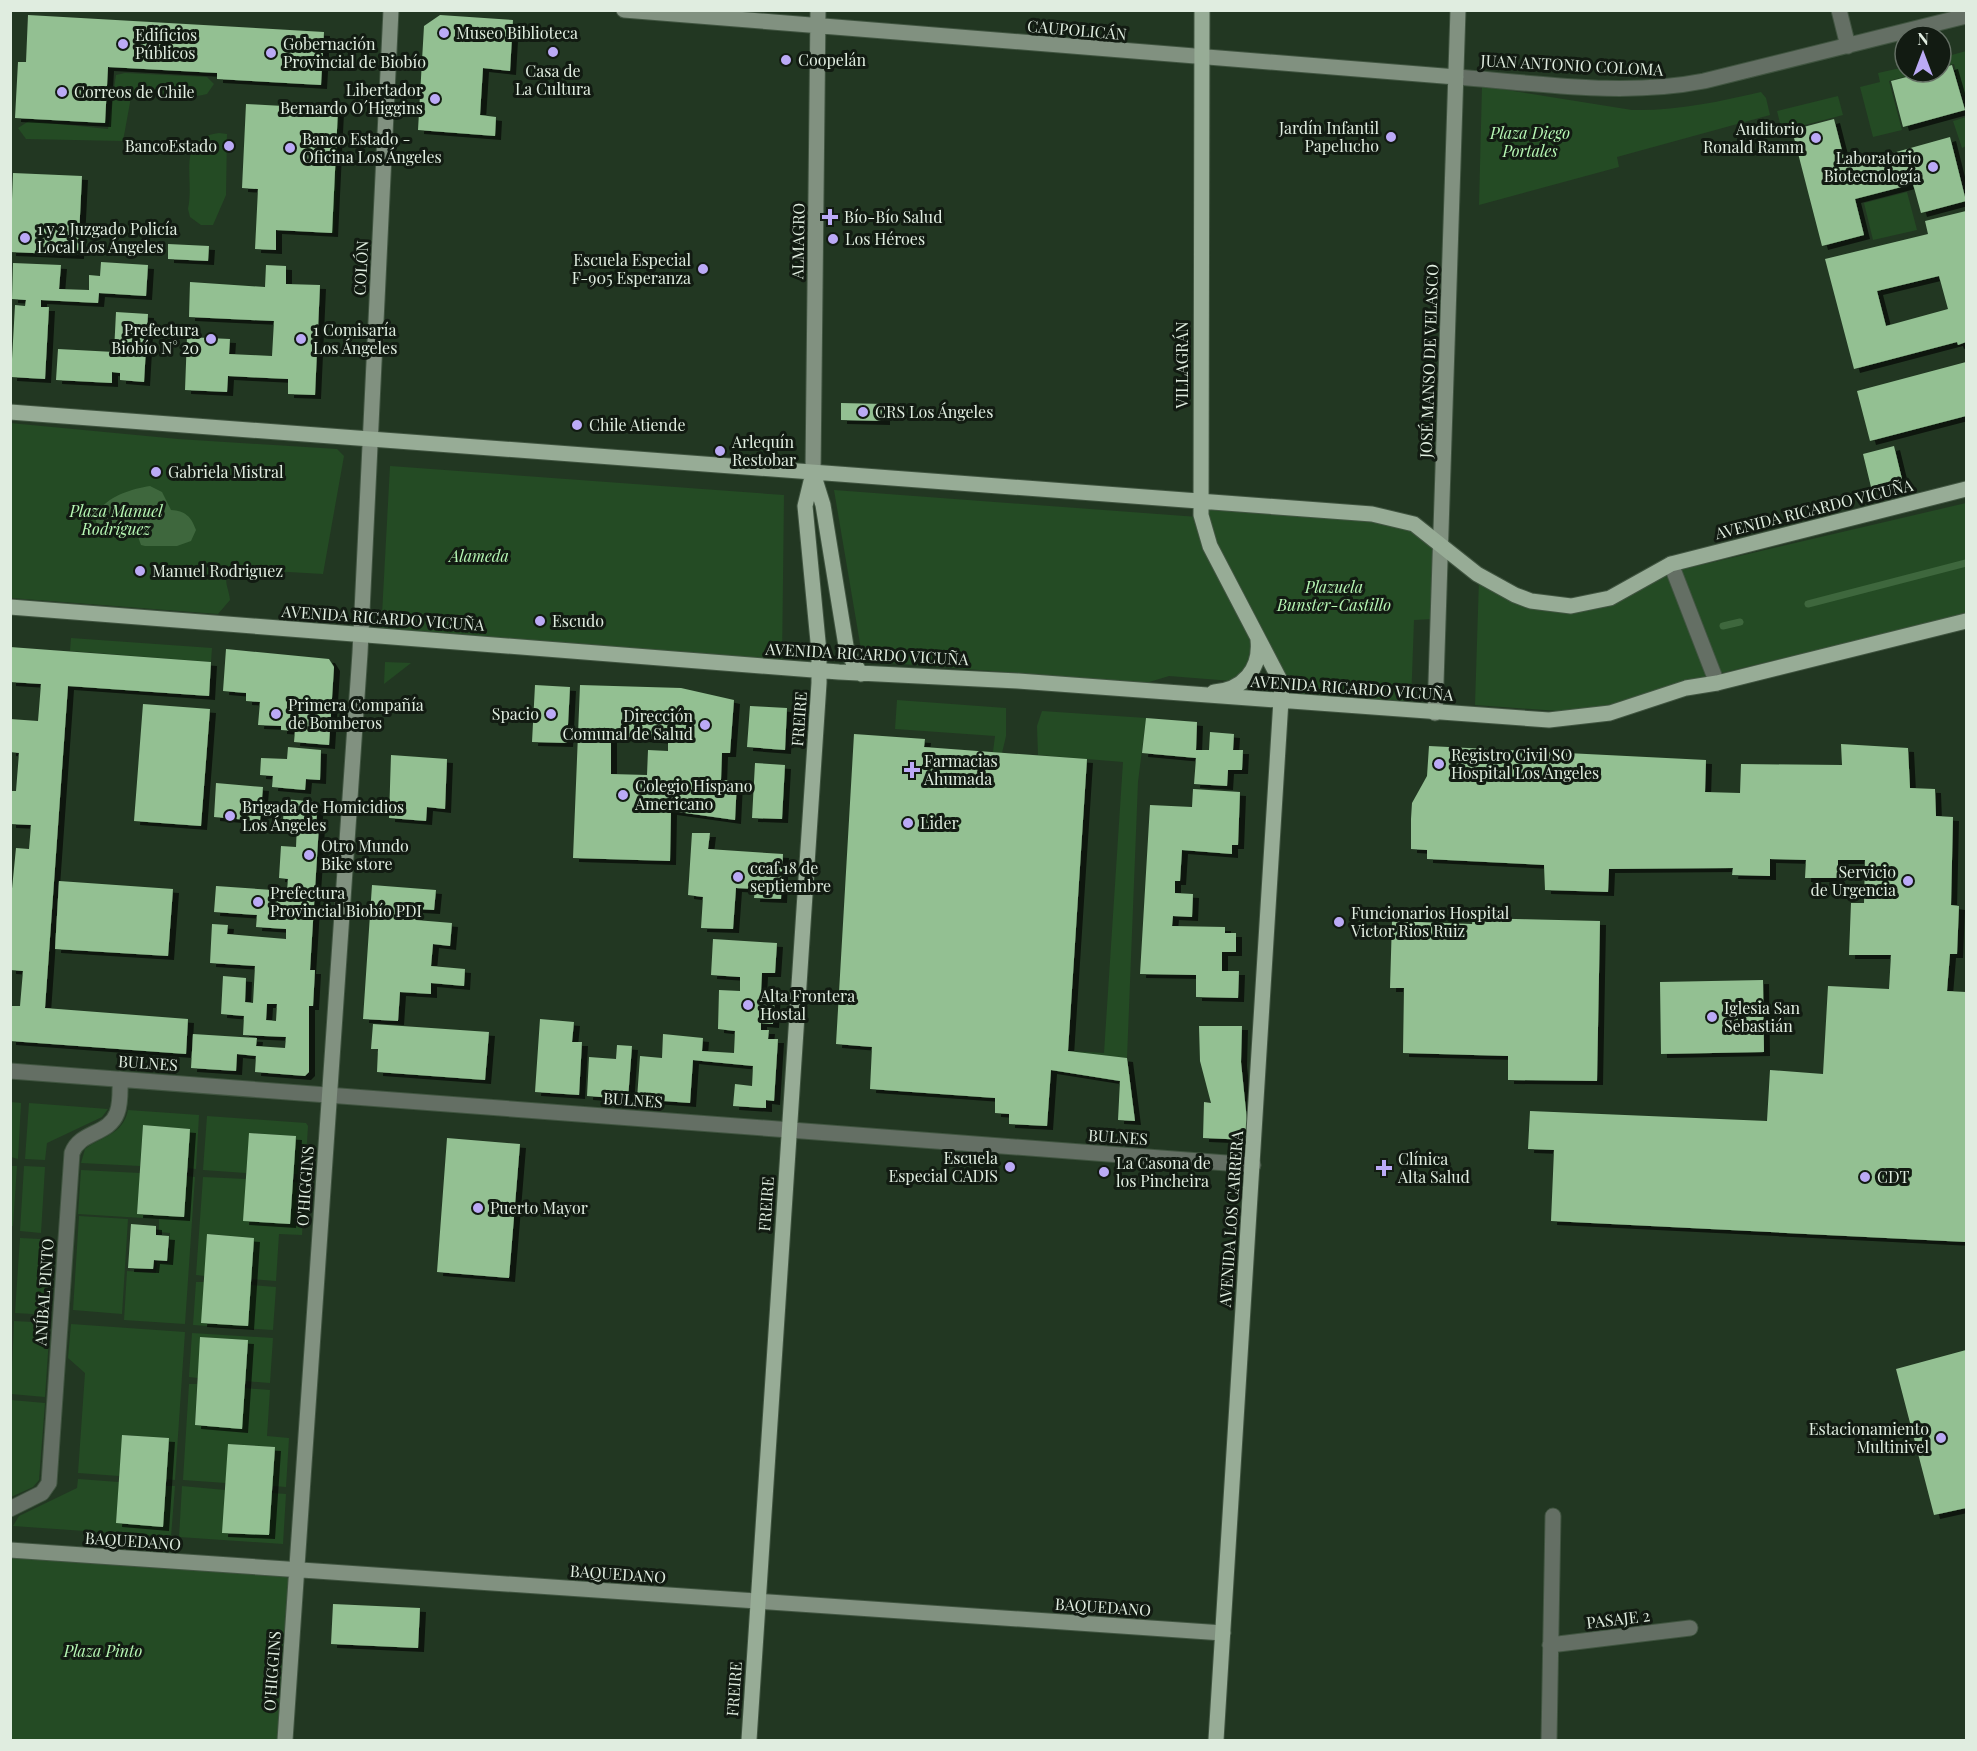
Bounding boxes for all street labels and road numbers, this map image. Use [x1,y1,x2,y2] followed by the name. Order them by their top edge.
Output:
[1026,15,1128,44] street label: CAUPOLICÁN
[1479,49,1665,80] street label: JUAN ANTONIO COLOMA
[786,202,809,280] street label: ALMAGRO
[349,240,372,296] street label: COLÓN
[1415,263,1442,459] street label: JOSÉ MANSO DE VELASCO
[1171,322,1192,409] street label: VILLAGRÁN
[1712,474,1916,544] street label: AVENIDA RICARDO VICUÑA
[280,600,486,635] street label: AVENIDA RICARDO VICUÑA
[764,638,970,669] street label: AVENIDA RICARDO VICUÑA
[1249,670,1455,705] street label: AVENIDA RICARDO VICUÑA
[786,691,811,747] street label: FREIRE
[117,1050,179,1075] street label: BULNES
[602,1087,664,1112] street label: BULNES
[1087,1124,1149,1149] street label: BULNES
[1214,1129,1247,1309] street label: AVENIDA LOS CARRERA
[291,1145,318,1227] street label: O'HIGGINS
[753,1176,778,1232] street label: FREIRE
[29,1238,58,1347] street label: ANÍBAL PINTO
[84,1527,182,1554] street label: BAQUEDANO
[569,1560,667,1587] street label: BAQUEDANO
[1054,1593,1152,1620] street label: BAQUEDANO
[1585,1604,1651,1633] street label: PASAJE 2
[258,1630,285,1712] street label: O'HIGGINS
[721,1661,746,1717] street label: FREIRE

